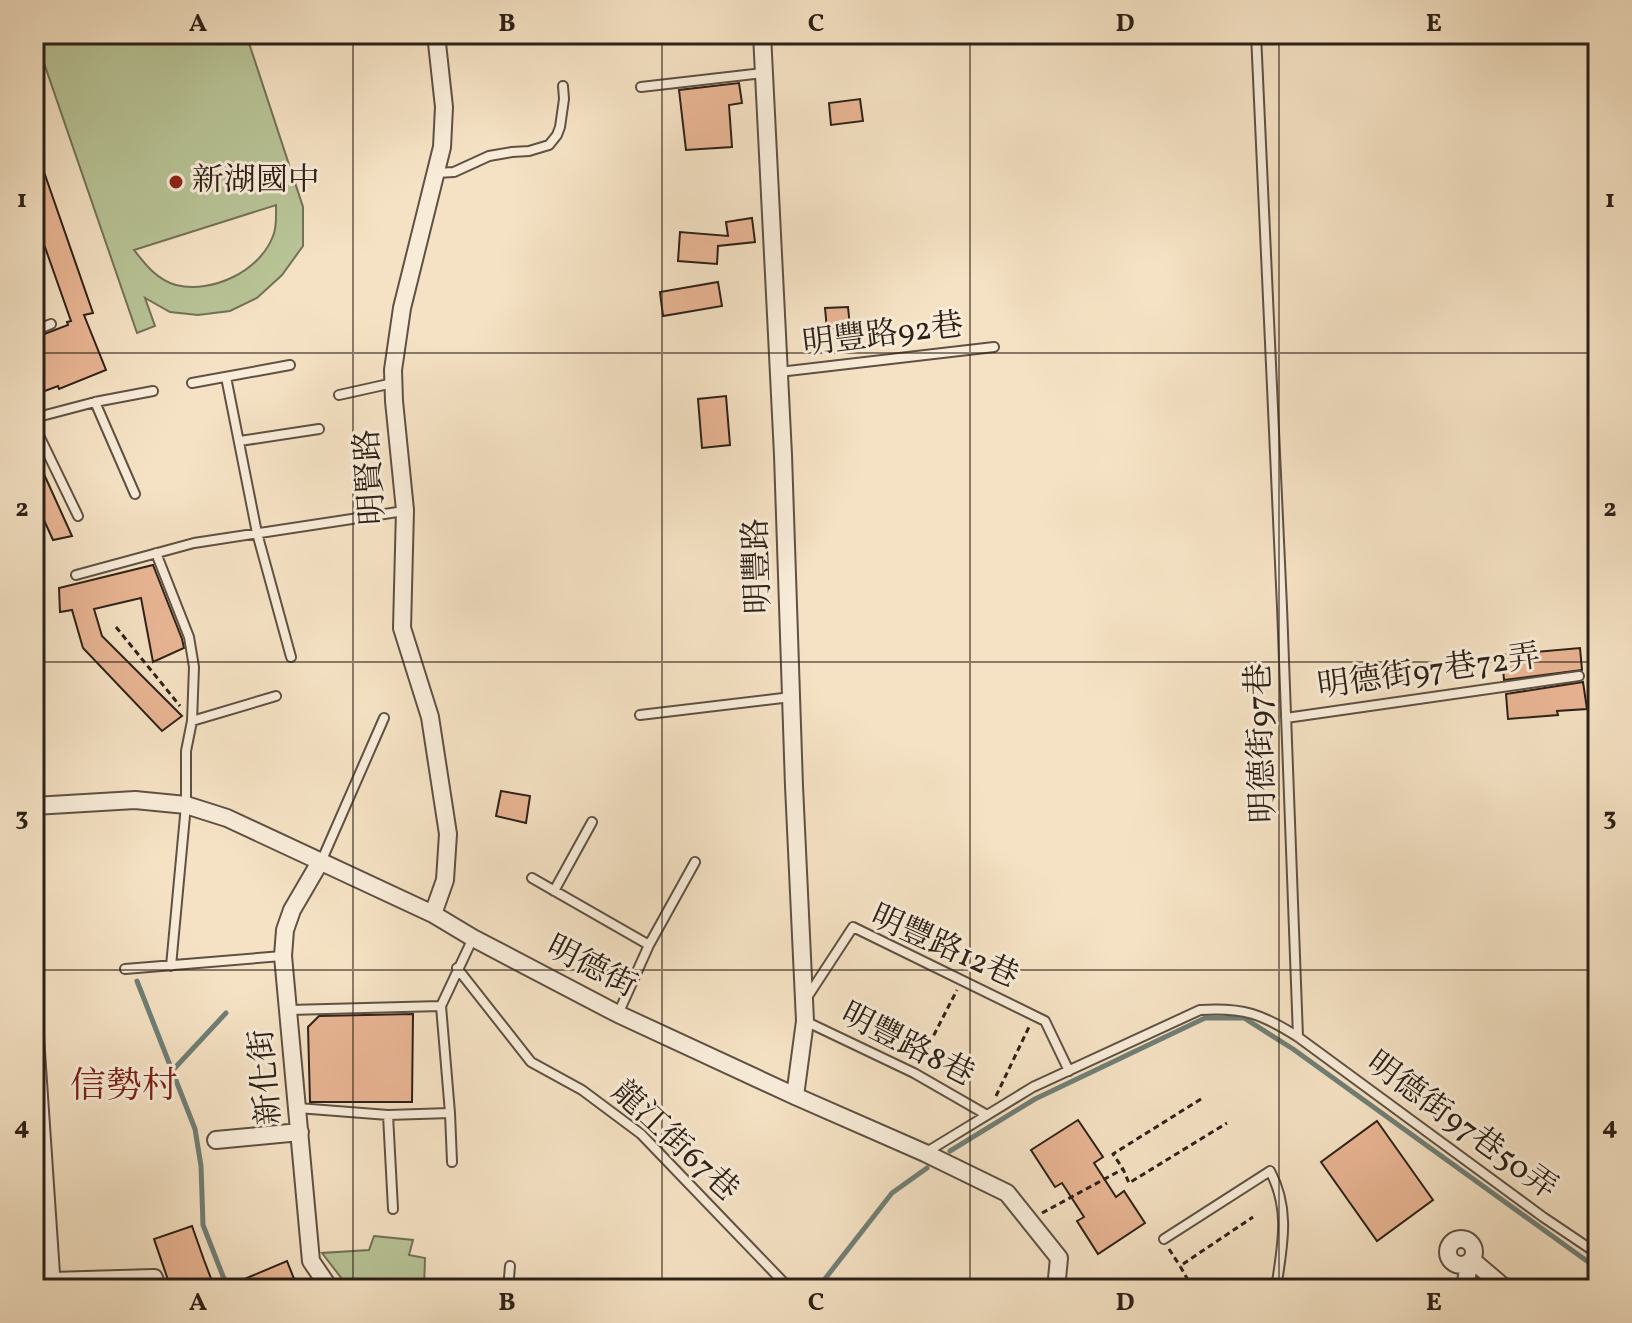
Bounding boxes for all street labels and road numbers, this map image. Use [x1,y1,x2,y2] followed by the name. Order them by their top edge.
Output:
[800,304,966,368] street label: 明豐路92巷
[347,428,397,526] street label: 明賢路
[735,517,783,615] street label: 明豐路
[1315,636,1543,710] street label: 明德街97巷72弄
[1238,662,1288,824] street label: 明德街97巷
[863,896,1025,1000] street label: 明豐路12巷
[538,927,644,1009] street label: 明德街
[833,994,981,1098] street label: 明豐路8巷
[241,1027,293,1127] street label: 新化街
[1357,1043,1565,1211] street label: 明德街97巷50弄
[601,1071,747,1213] street label: 龍江街67巷

